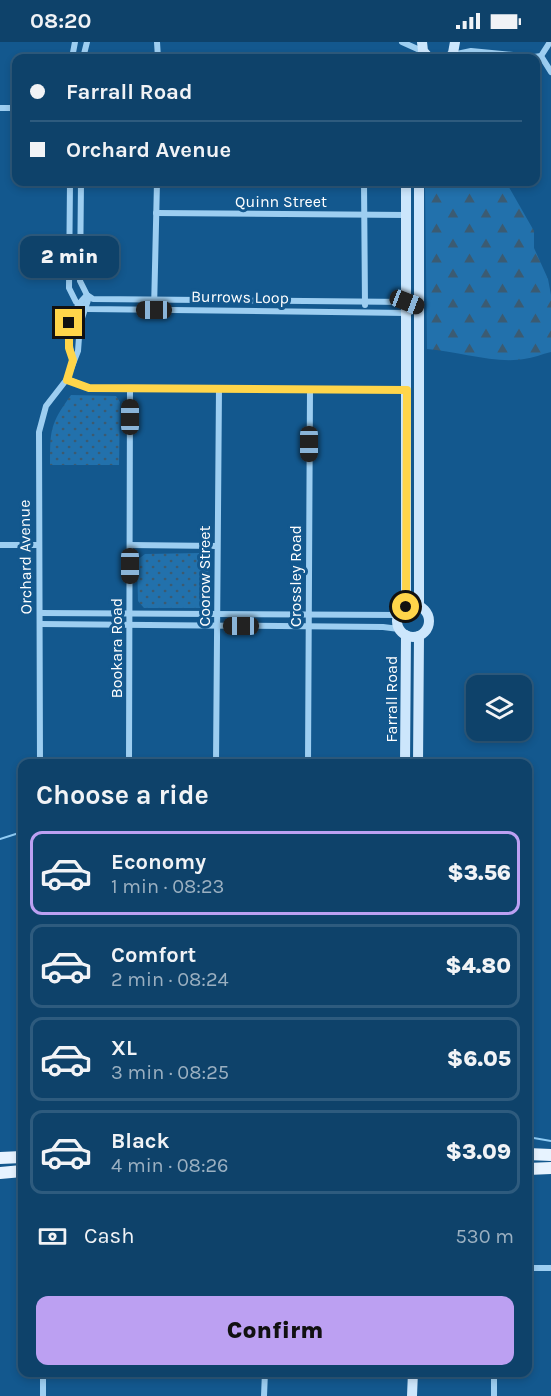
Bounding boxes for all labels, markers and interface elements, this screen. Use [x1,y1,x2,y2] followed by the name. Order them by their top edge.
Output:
[30,8,91,34] text: 08:20
[66,79,192,105] text: Farrall Road
[66,137,231,163] text: Orchard Avenue
[235,192,327,211] street label: Quinn Street
[20,236,118,278] callout: 2 min
[41,245,98,268] text: 2 min
[191,287,289,307] street label: Burrows Loop
[387,287,427,317] car
[136,301,172,319] car
[55,309,82,336] route end
[121,399,139,435] car
[300,426,318,462] car
[15,500,35,614] street label: Orchard Avenue
[195,525,214,627] street label: Coorow Street
[286,525,305,627] street label: Crossley Road
[121,548,139,584] car
[392,593,419,620] route start
[107,598,126,698] street label: Bookara Road
[223,617,259,635] car
[382,656,401,742] street label: Farrall Road
[466,675,532,741] map controls
[466,675,532,741] button: layers
[36,779,209,811] text: Choose a ride
[39,846,93,900] icon: car
[111,849,206,875] text: Economy
[447,860,511,886] text: $3.56
[111,875,224,898] text: 1 min · 08:23
[39,939,93,993] icon: car
[111,942,196,968] text: Comfort
[445,953,511,979] text: $4.80
[111,968,229,991] text: 2 min · 08:24
[39,1032,93,1086] icon: car
[111,1035,137,1061] text: XL
[447,1046,511,1072] text: $6.05
[111,1061,229,1084] text: 3 min · 08:25
[39,1125,93,1179] icon: car
[111,1128,170,1154] text: Black
[446,1139,511,1165] text: $3.09
[111,1154,229,1177] text: 4 min · 08:26
[36,1220,69,1253] icon: cash
[84,1223,134,1249] text: Cash
[456,1225,514,1248] text: 530 m
[36,1296,514,1365] button: Confirm

